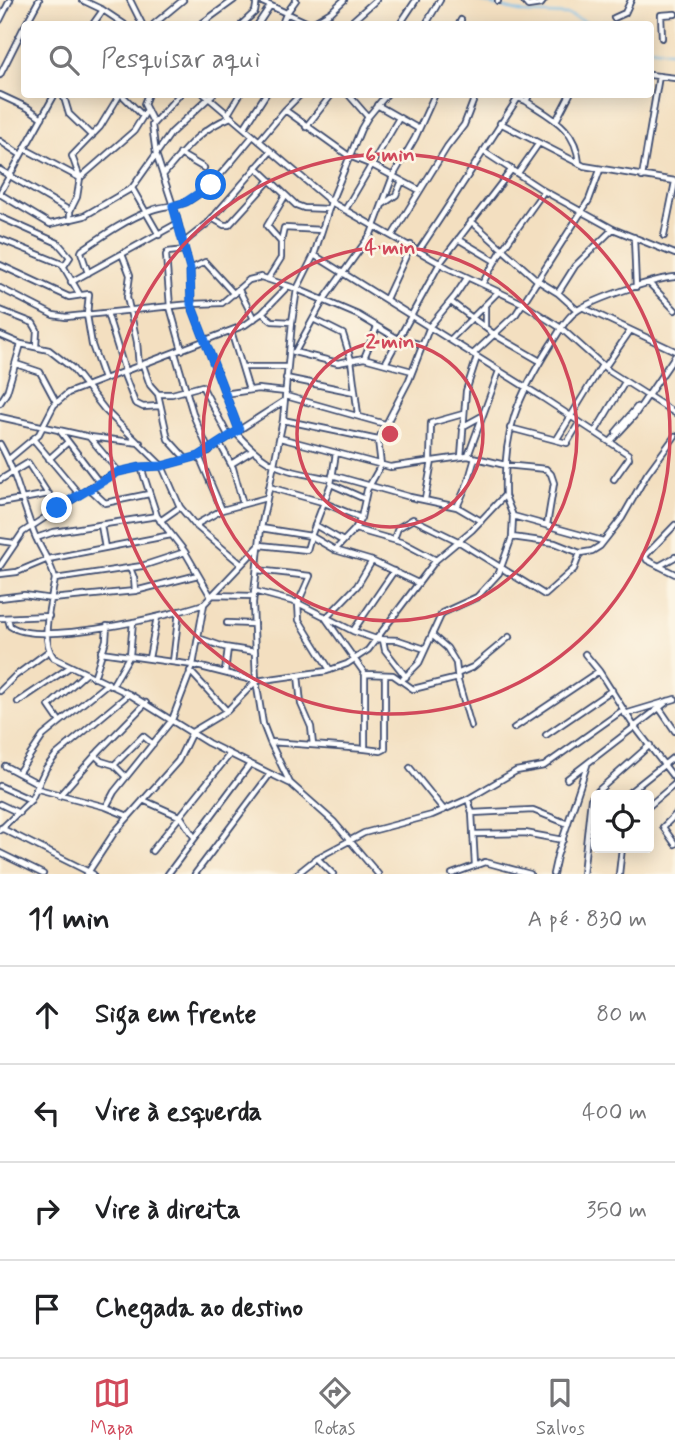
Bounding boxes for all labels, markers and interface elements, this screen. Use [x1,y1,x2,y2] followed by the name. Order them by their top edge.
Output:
[21,21,654,98] search box
[45,41,83,79] icon: search
[101,43,260,77] text: Pesquisar aqui
[365,141,415,169] text: 6 min
[195,169,226,200] route start
[364,234,416,262] text: 4 min
[365,328,415,356] text: 2 min
[378,422,402,446] centre of rings
[41,492,72,523] route end
[591,790,654,853] map controls
[591,790,654,853] button: locate
[28,900,110,939] text: 11 min
[528,905,647,935] text: A pé · 830 m
[28,996,66,1034] icon: ahead
[95,998,256,1032] text: Siga em frente
[596,1000,647,1030] text: 80 m
[28,1094,66,1132] icon: left
[95,1096,262,1130] text: Vire à esquerda
[582,1098,647,1128] text: 400 m
[28,1192,66,1230] icon: right
[95,1194,241,1228] text: Vire à direita
[586,1196,647,1226] text: 350 m
[28,1290,66,1328] icon: arrive
[95,1292,303,1326] text: Chegada ao destino
[90,1374,134,1441] tab: Mapa
[314,1374,355,1441] tab: Rotas
[536,1374,585,1441] tab: Salvos

